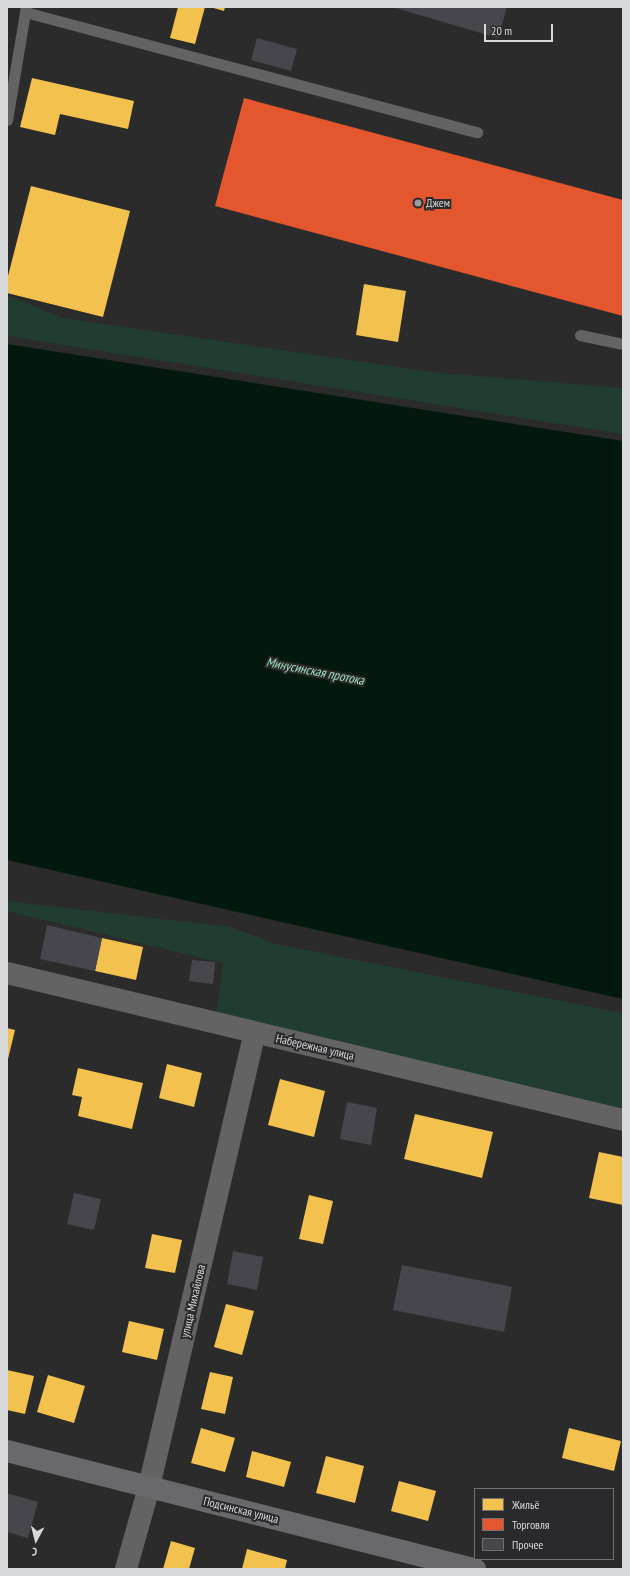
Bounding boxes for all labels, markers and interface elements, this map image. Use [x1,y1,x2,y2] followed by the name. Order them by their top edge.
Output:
[486,16,555,42] scale bar
[491,23,512,38] text: 20 m
[426,196,450,210] place label: Джем
[413,198,423,208] marker: Джем
[265,655,365,689] water label: Минусинская протока
[275,1031,355,1063] street label: Набережная улица
[178,1263,208,1339] street label: улица Михайлова
[474,1488,614,1560] legend
[202,1494,280,1526] street label: Подсинская улица
[512,1497,539,1512] text: Жильё
[512,1517,550,1532] text: Торговля
[16,1520,56,1560] north arrow
[512,1537,543,1552] text: Прочее
[31,1545,38,1559] text: С

